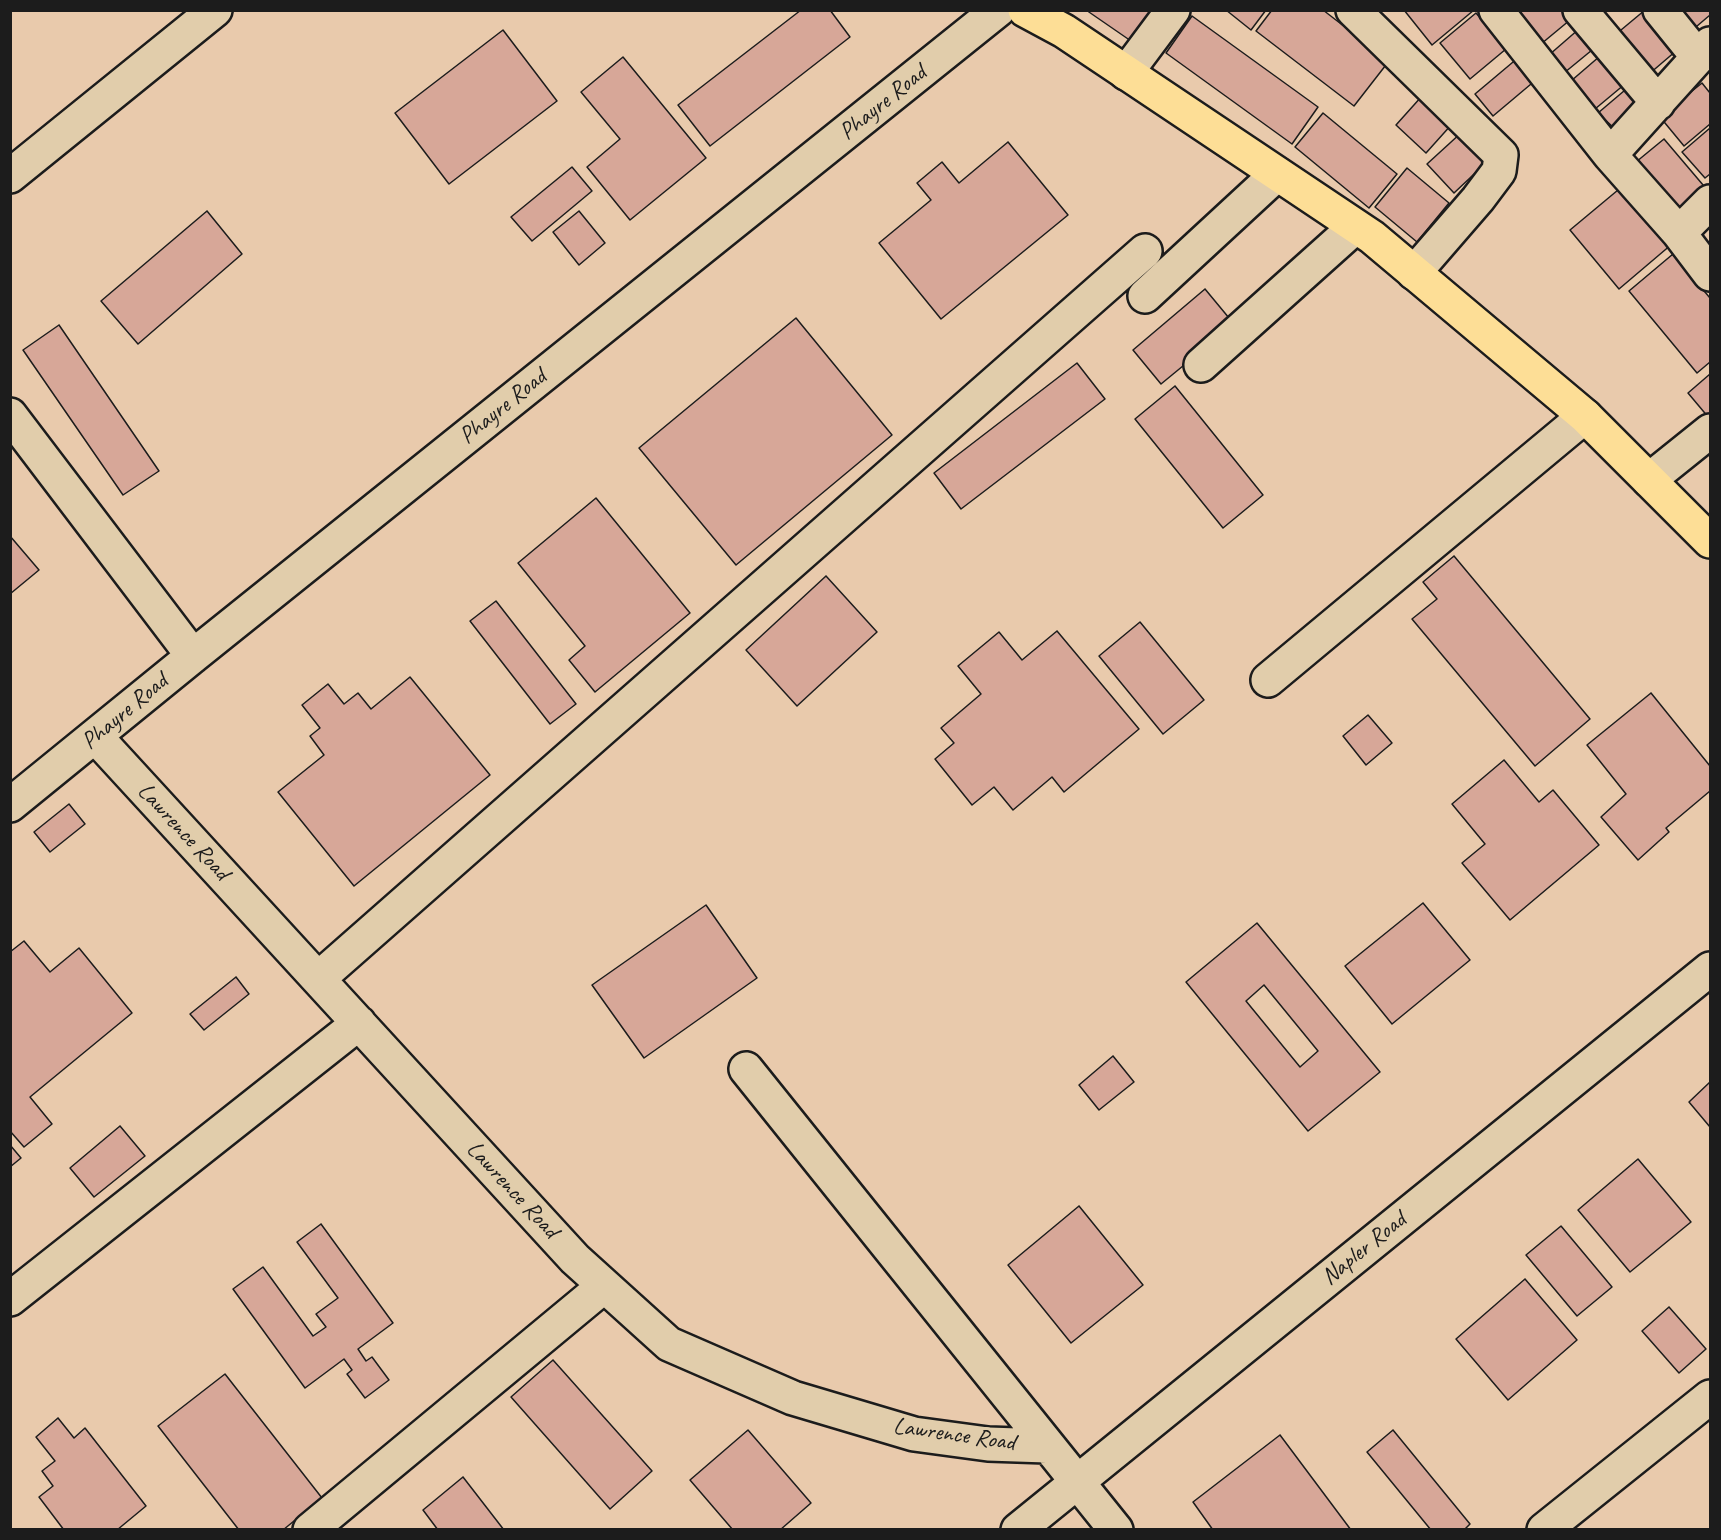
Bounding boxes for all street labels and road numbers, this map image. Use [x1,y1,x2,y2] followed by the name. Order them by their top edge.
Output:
[834,59,932,147] street label: Phayre Road
[454,363,552,451] street label: Phayre Road
[76,668,174,756] street label: Phayre Road
[131,777,235,887] street label: Lawrence Road
[460,1135,564,1245] street label: Lawrence Road
[1316,1206,1412,1292] street label: Napler Road
[891,1412,1017,1458] street label: Lawrence Road

